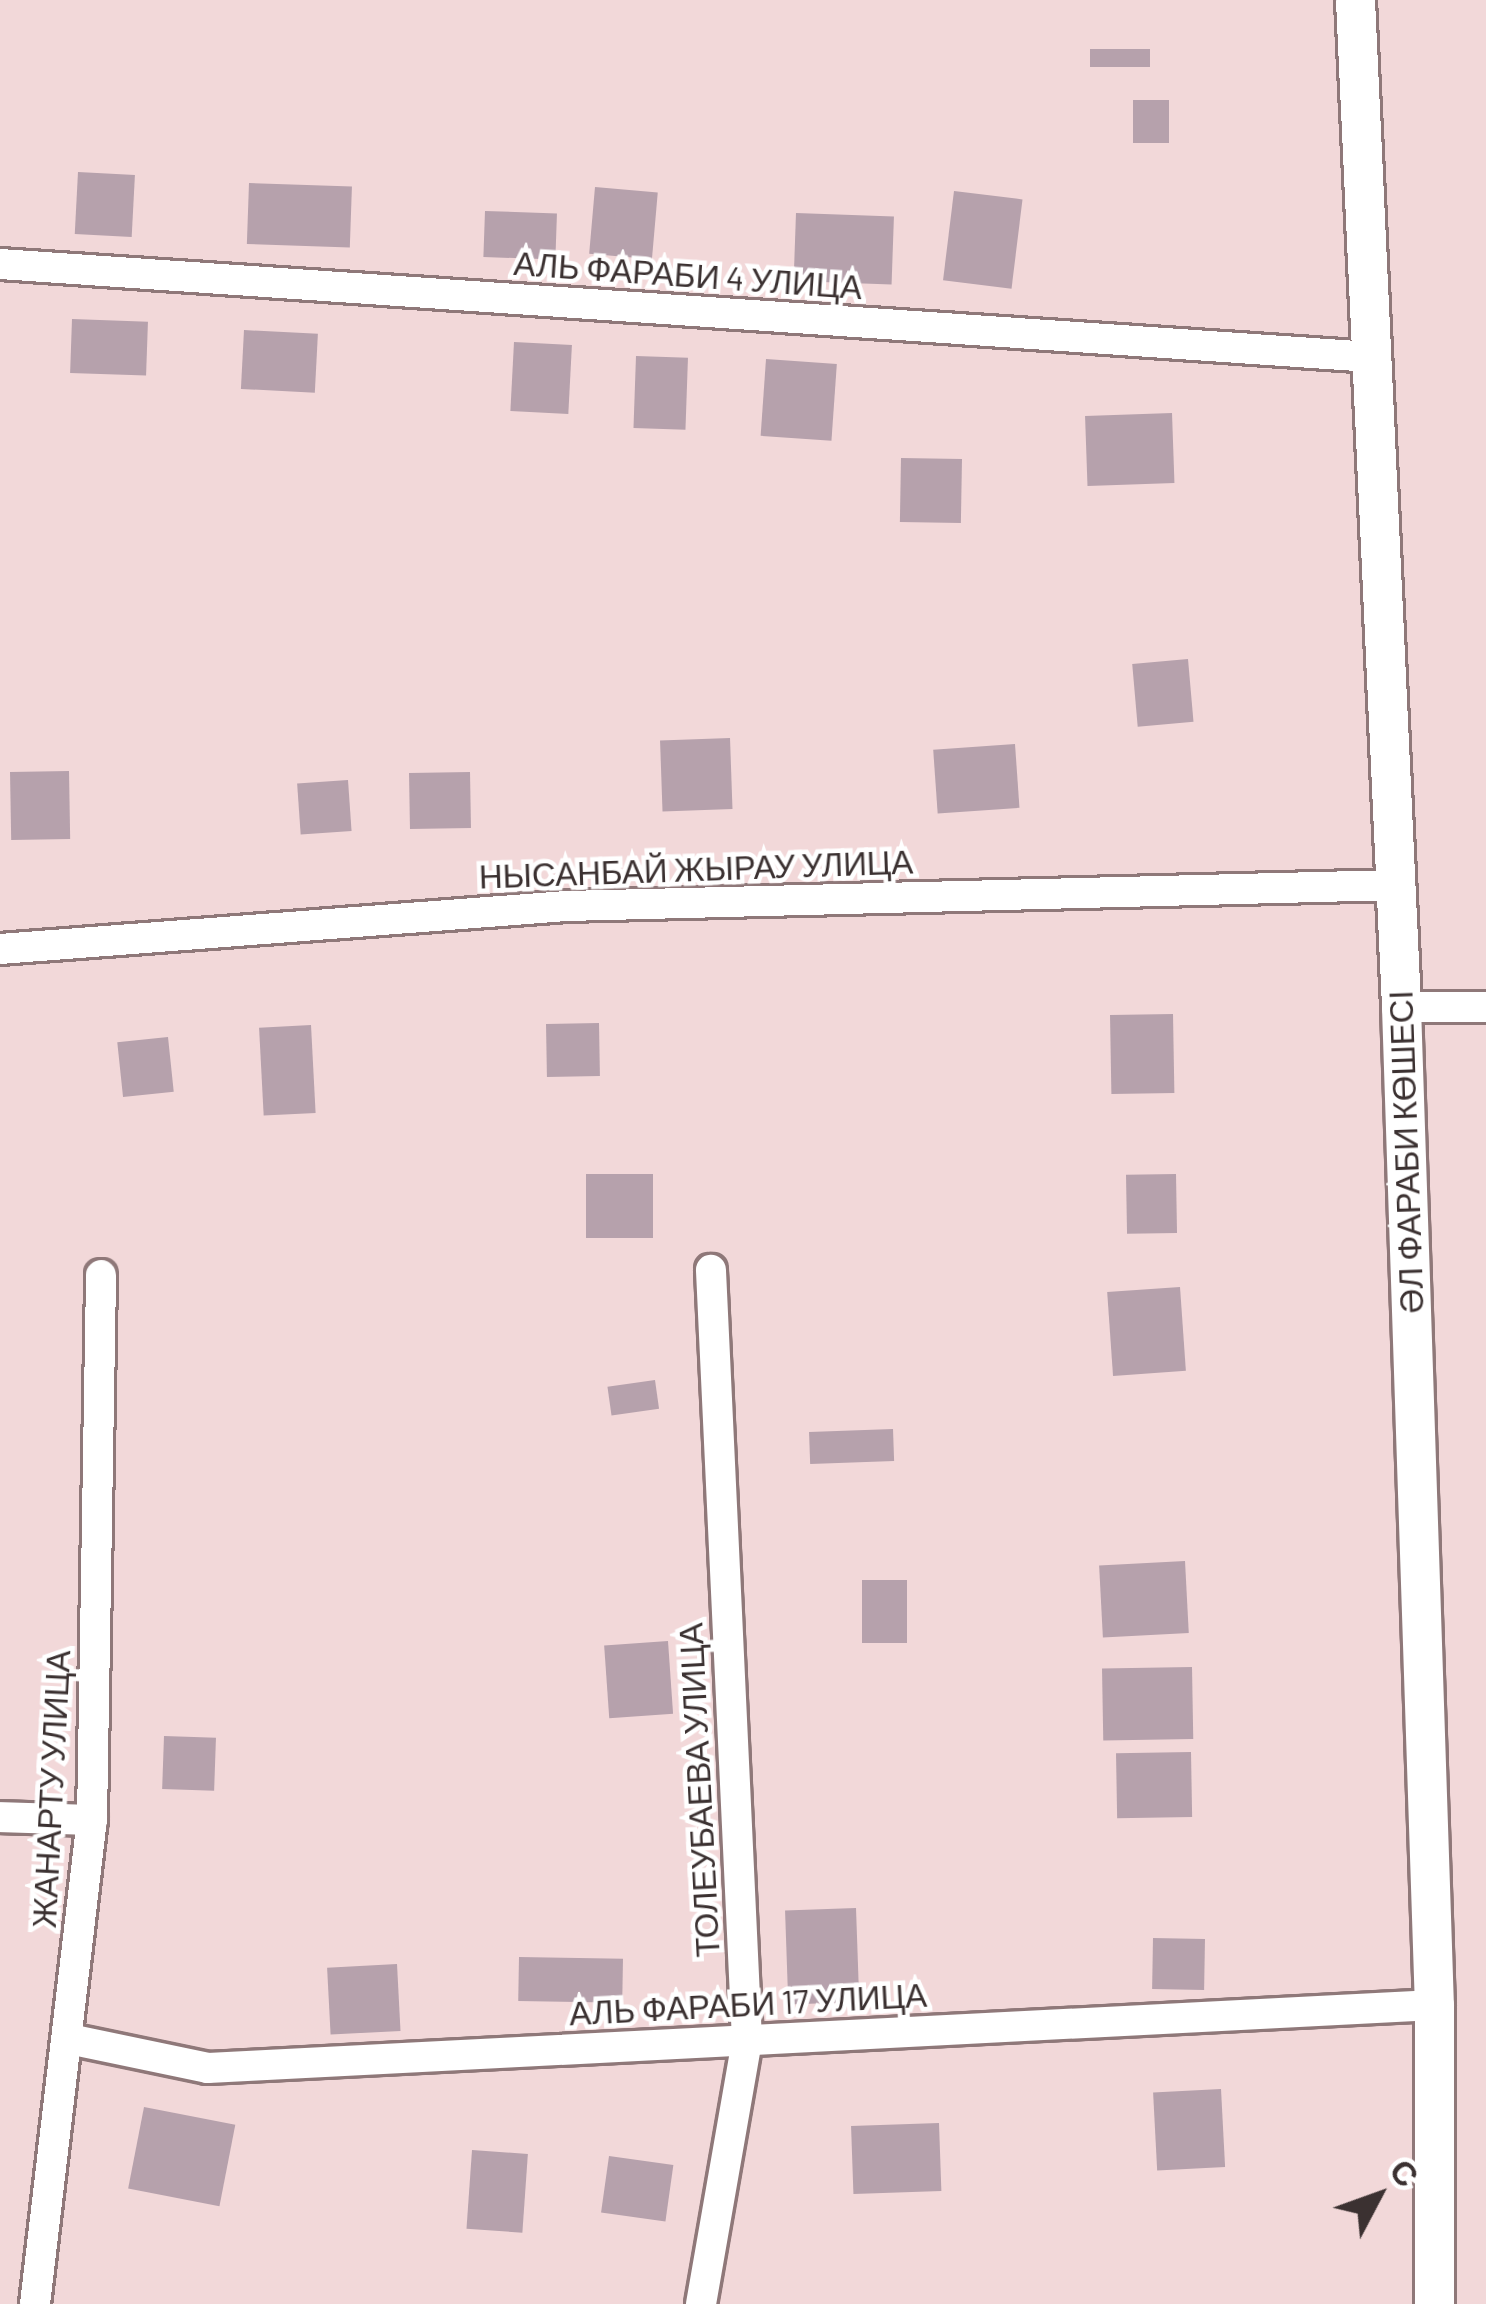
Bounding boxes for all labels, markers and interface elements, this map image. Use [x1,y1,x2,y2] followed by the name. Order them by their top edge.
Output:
[512,243,864,307] street label: АЛЬ ФАРАБИ 4 УЛИЦА
[478,842,914,896] street label: НЫСАНБАЙ ЖЫРАУ УЛИЦА
[1381,990,1431,1314] street label: ӘЛ ФАРАБИ КӨШЕСІ
[670,1622,728,1958] street label: ТОЛЕУБАЕВА УЛИЦА
[24,1649,78,1929] street label: ЖАНАРТУ УЛИЦА
[568,1975,928,2033] street label: АЛЬ ФАРАБИ 17 УЛИЦА
[1318,2136,1438,2256] north arrow
[1382,2150,1428,2195] text: С

